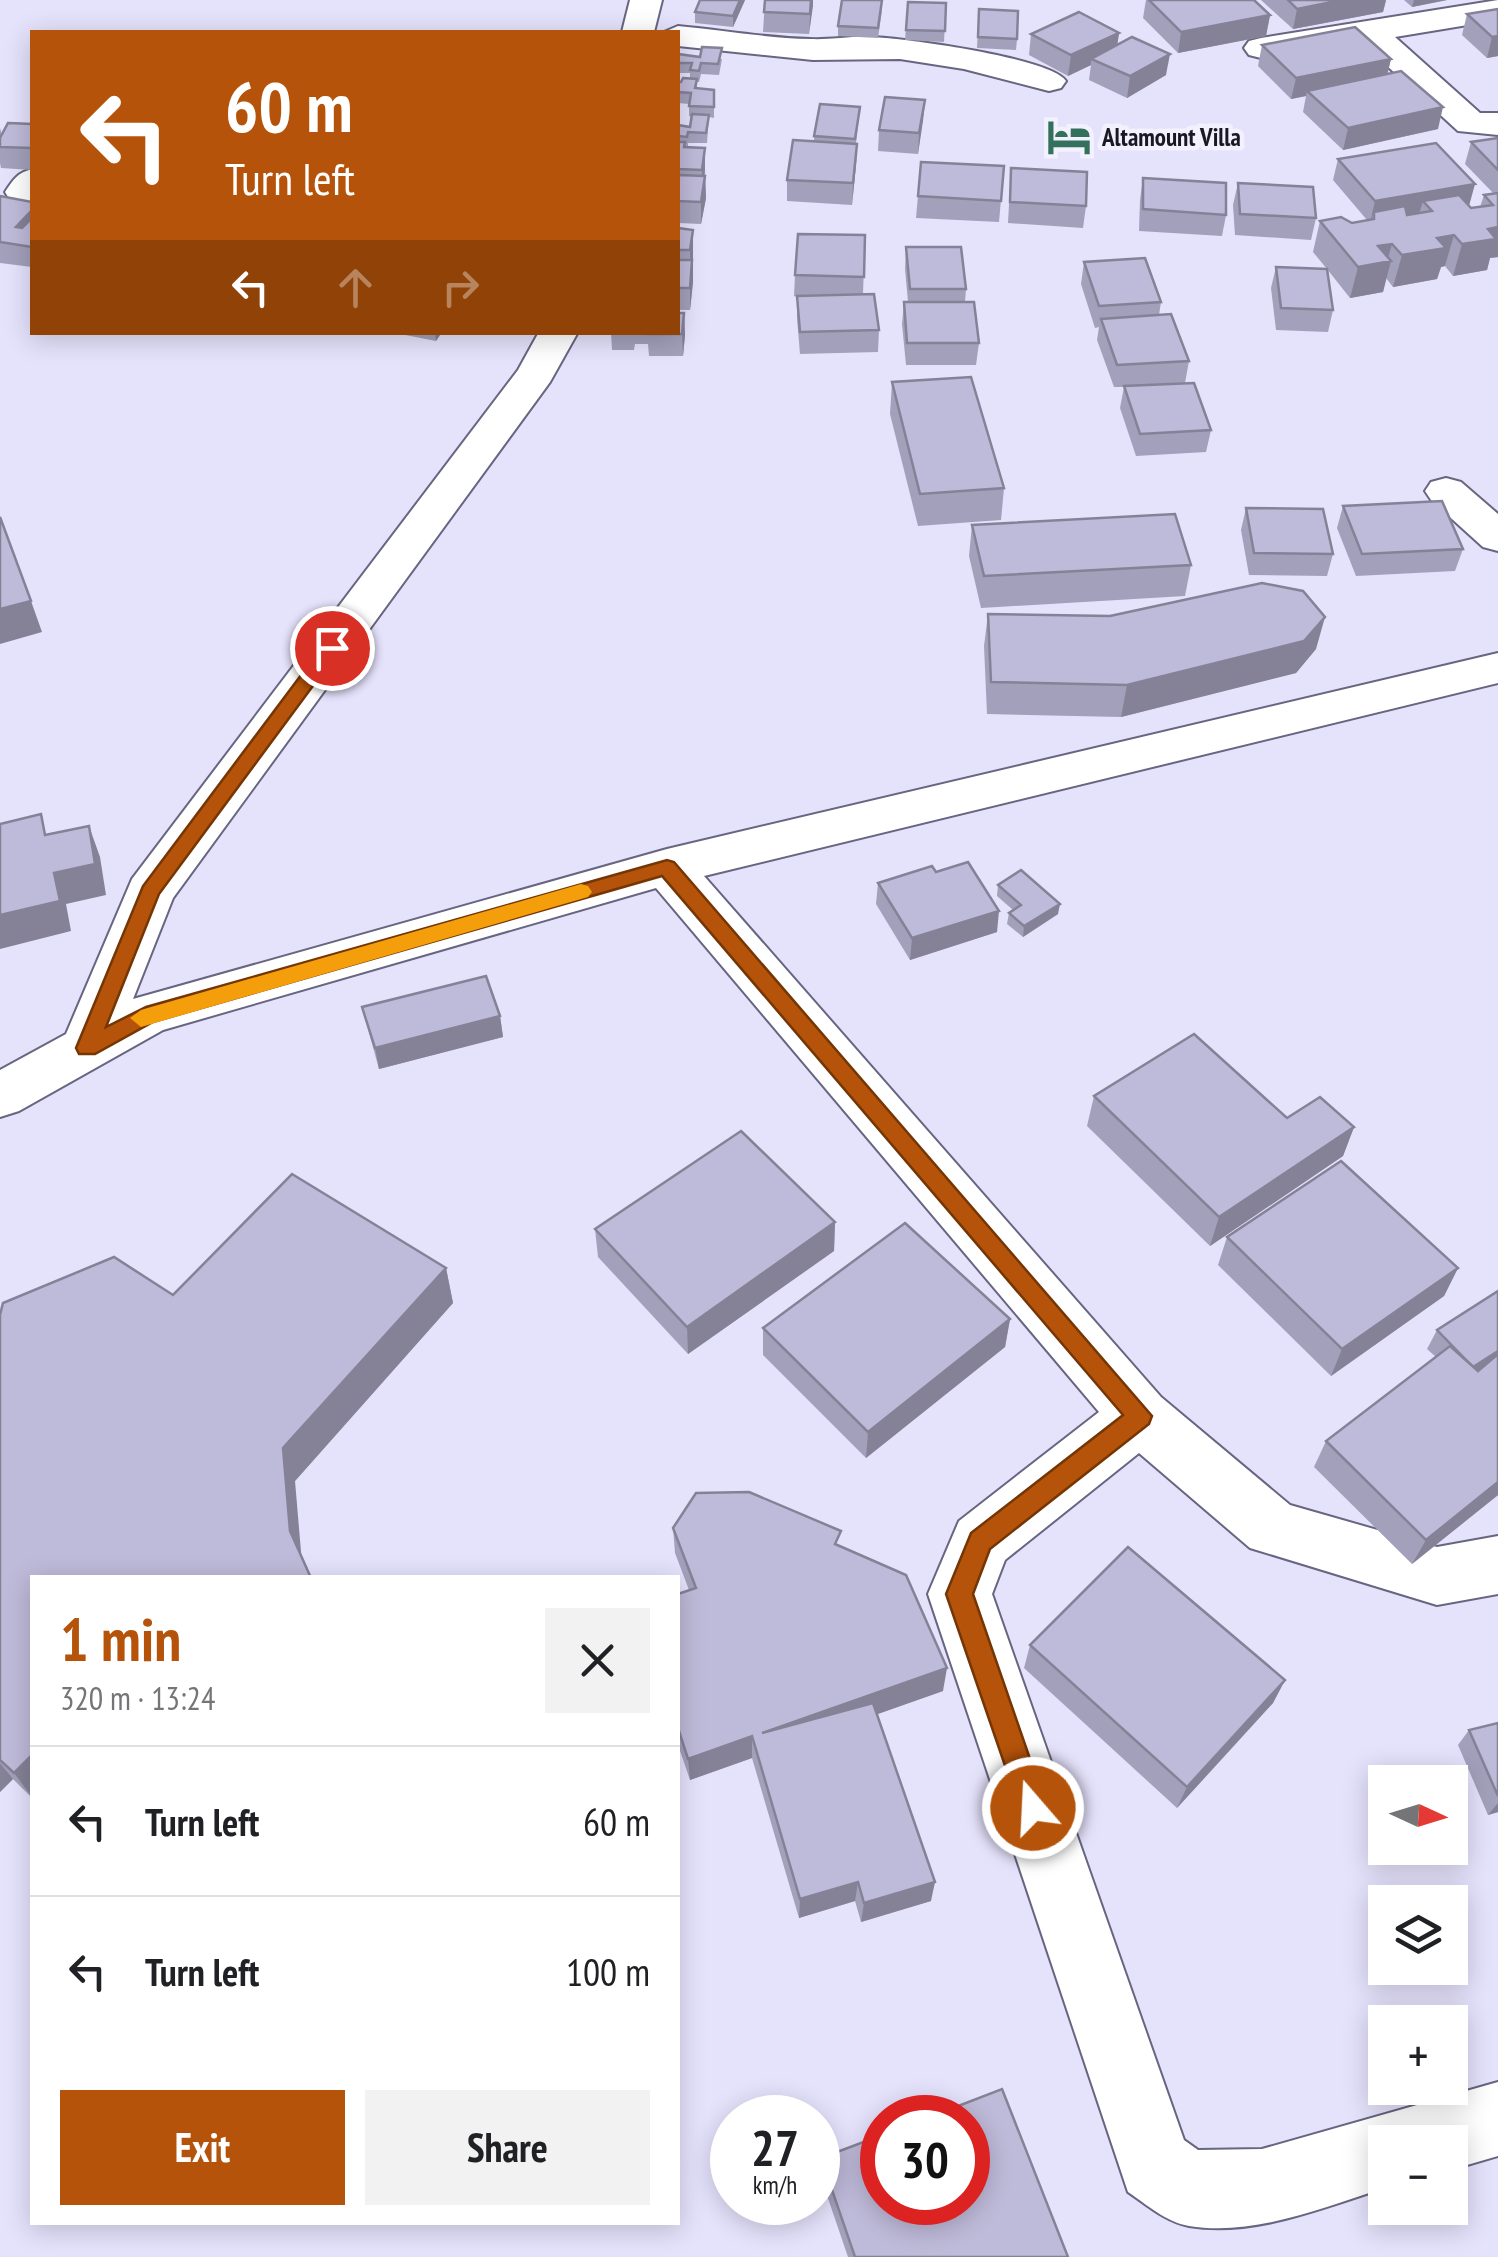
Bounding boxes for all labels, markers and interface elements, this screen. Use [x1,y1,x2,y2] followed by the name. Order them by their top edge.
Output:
[225,61,353,151] text: 60 m
[60,70,190,200] icon: left
[1045,113,1093,161] hotel icon: Altamount Villa
[1101,121,1241,153] place label: Altamount Villa
[225,149,355,207] text: Turn left
[223,260,278,315] icon: left
[328,260,383,315] icon: ahead
[433,260,488,315] icon: right
[290,606,375,691] pin
[305,621,360,676] icon: arrive
[60,1600,181,1678] text: 1 min
[545,1608,650,1713] button: close
[60,1677,215,1719] text: 320 m · 13:24
[981,1756,1085,1860] position arrow
[1368,1765,1468,1865] north arrow
[1368,1765,1468,2225] map controls
[60,1794,115,1849] icon: left
[145,1797,259,1846] text: Turn left
[583,1797,650,1846] text: 60 m
[1368,1885,1468,1985] button: layers
[60,1944,115,1999] icon: left
[145,1947,259,1996] text: Turn left
[566,1947,650,1996] text: 100 m
[1368,2005,1468,2105] button: +
[60,2090,345,2205] button: Exit
[365,2090,650,2205] button: Share
[860,2095,990,2225] speed limit sign: 30
[751,2115,799,2180] text: 27
[1368,2125,1468,2225] button: −
[753,2169,797,2201] text: km/h

